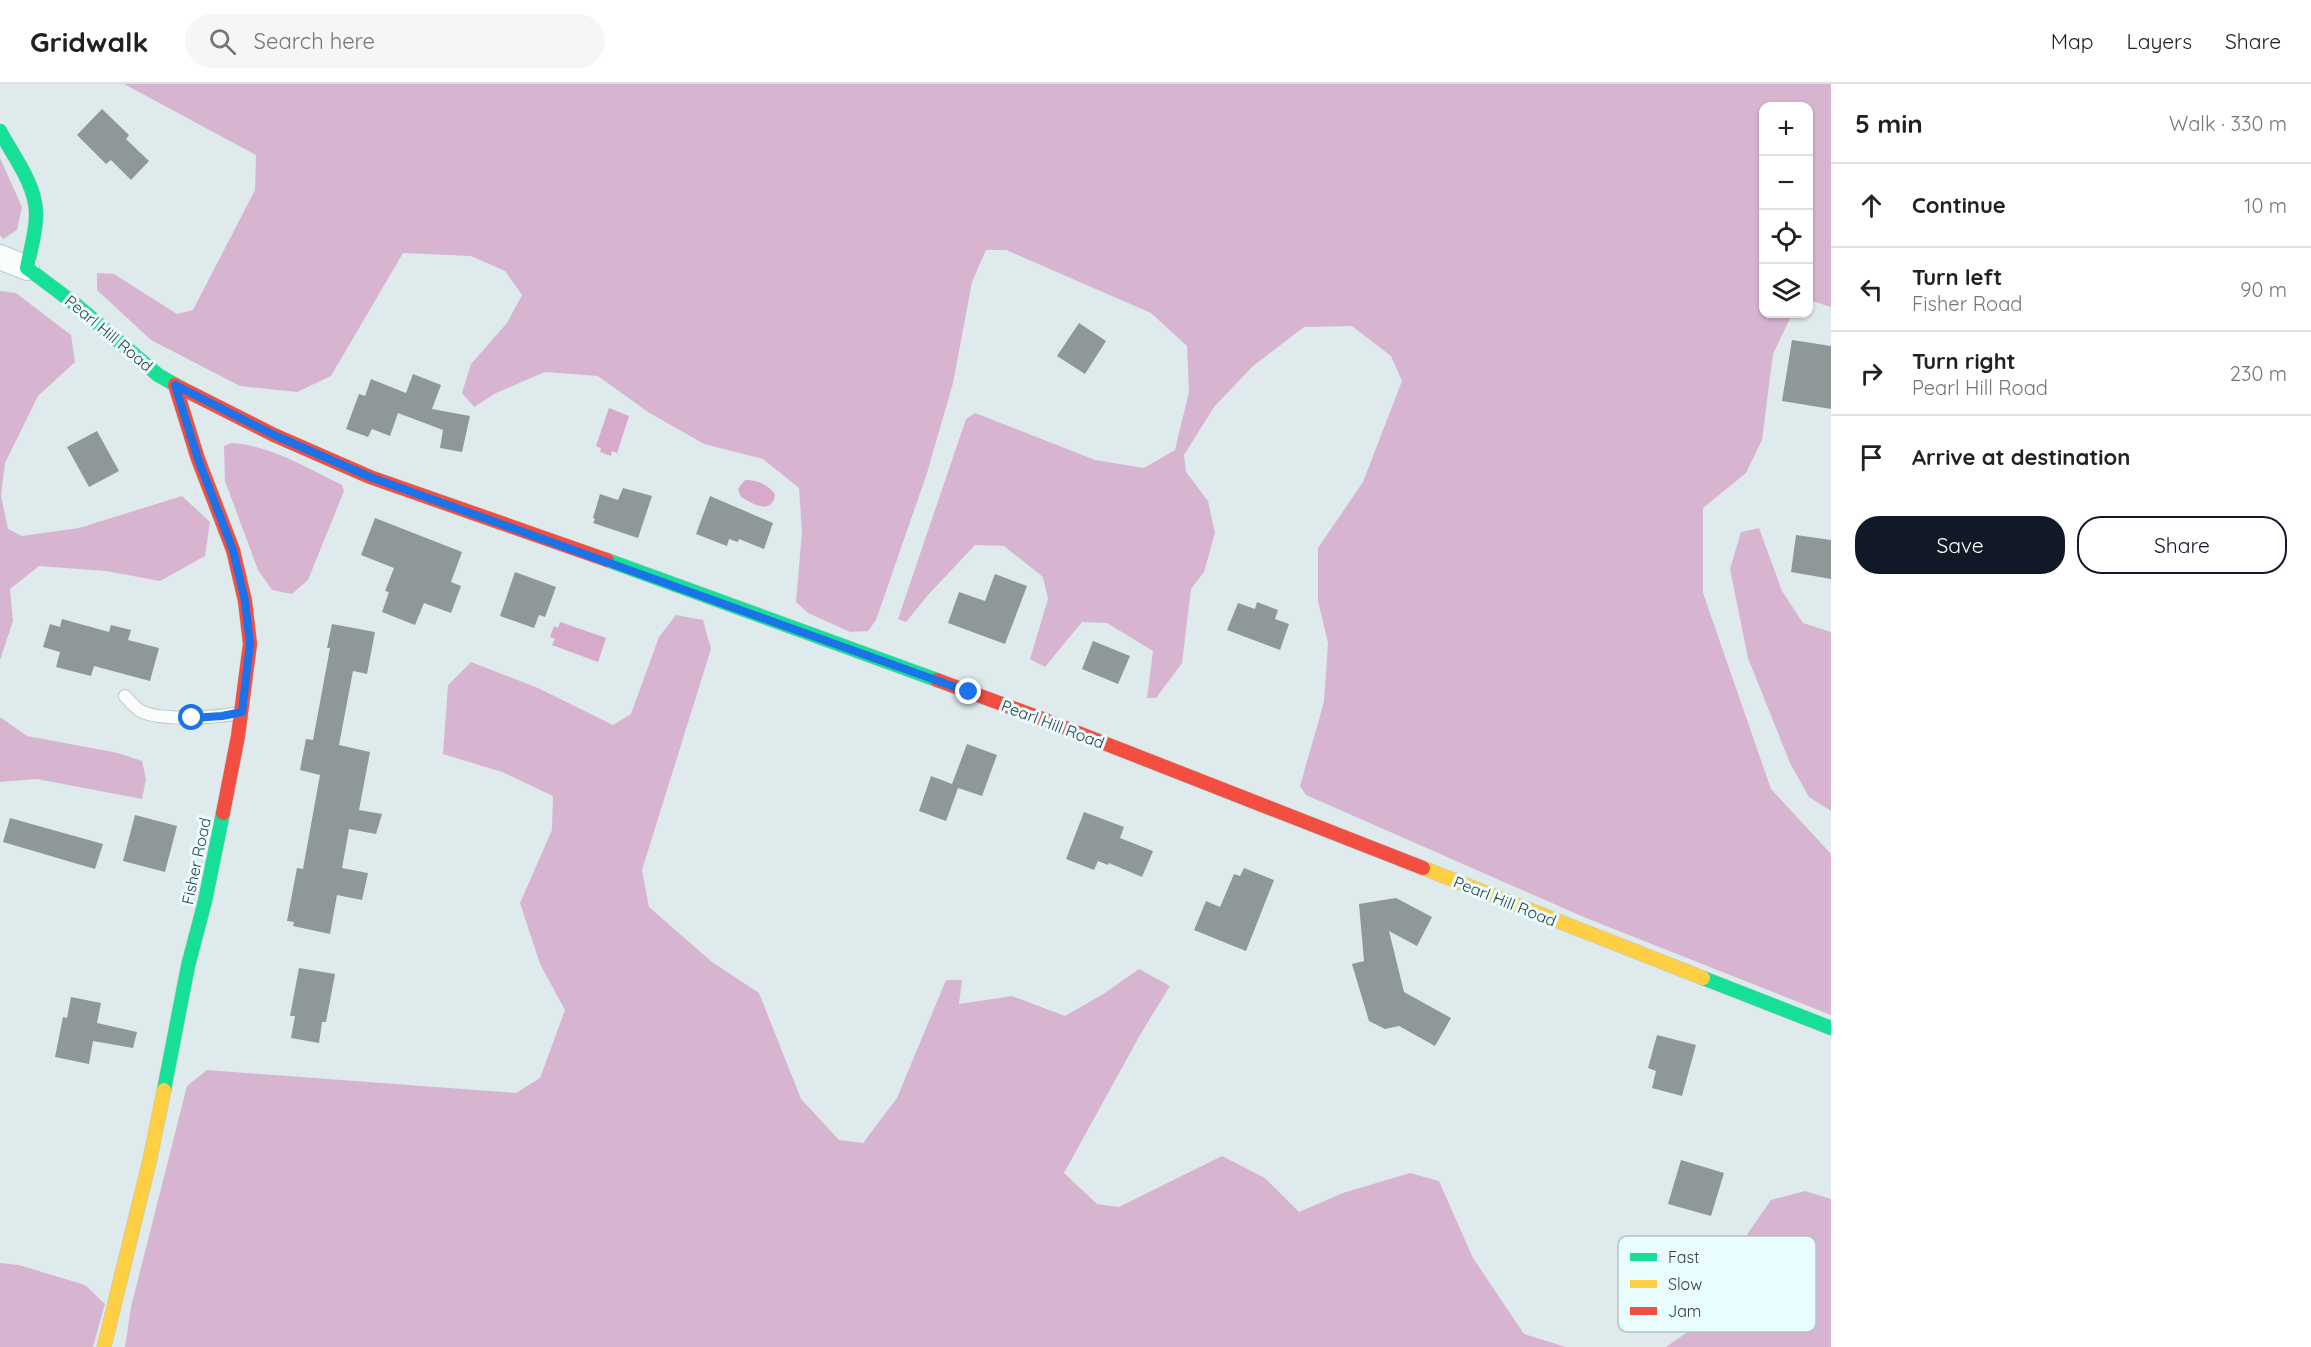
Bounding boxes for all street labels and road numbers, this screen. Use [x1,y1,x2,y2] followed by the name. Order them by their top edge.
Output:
[61,290,157,376] street label: Pearl Hill Road
[999,695,1107,753] street label: Pearl Hill Road
[177,816,215,906] street label: Fisher Road
[1451,871,1559,931] street label: Pearl Hill Road

